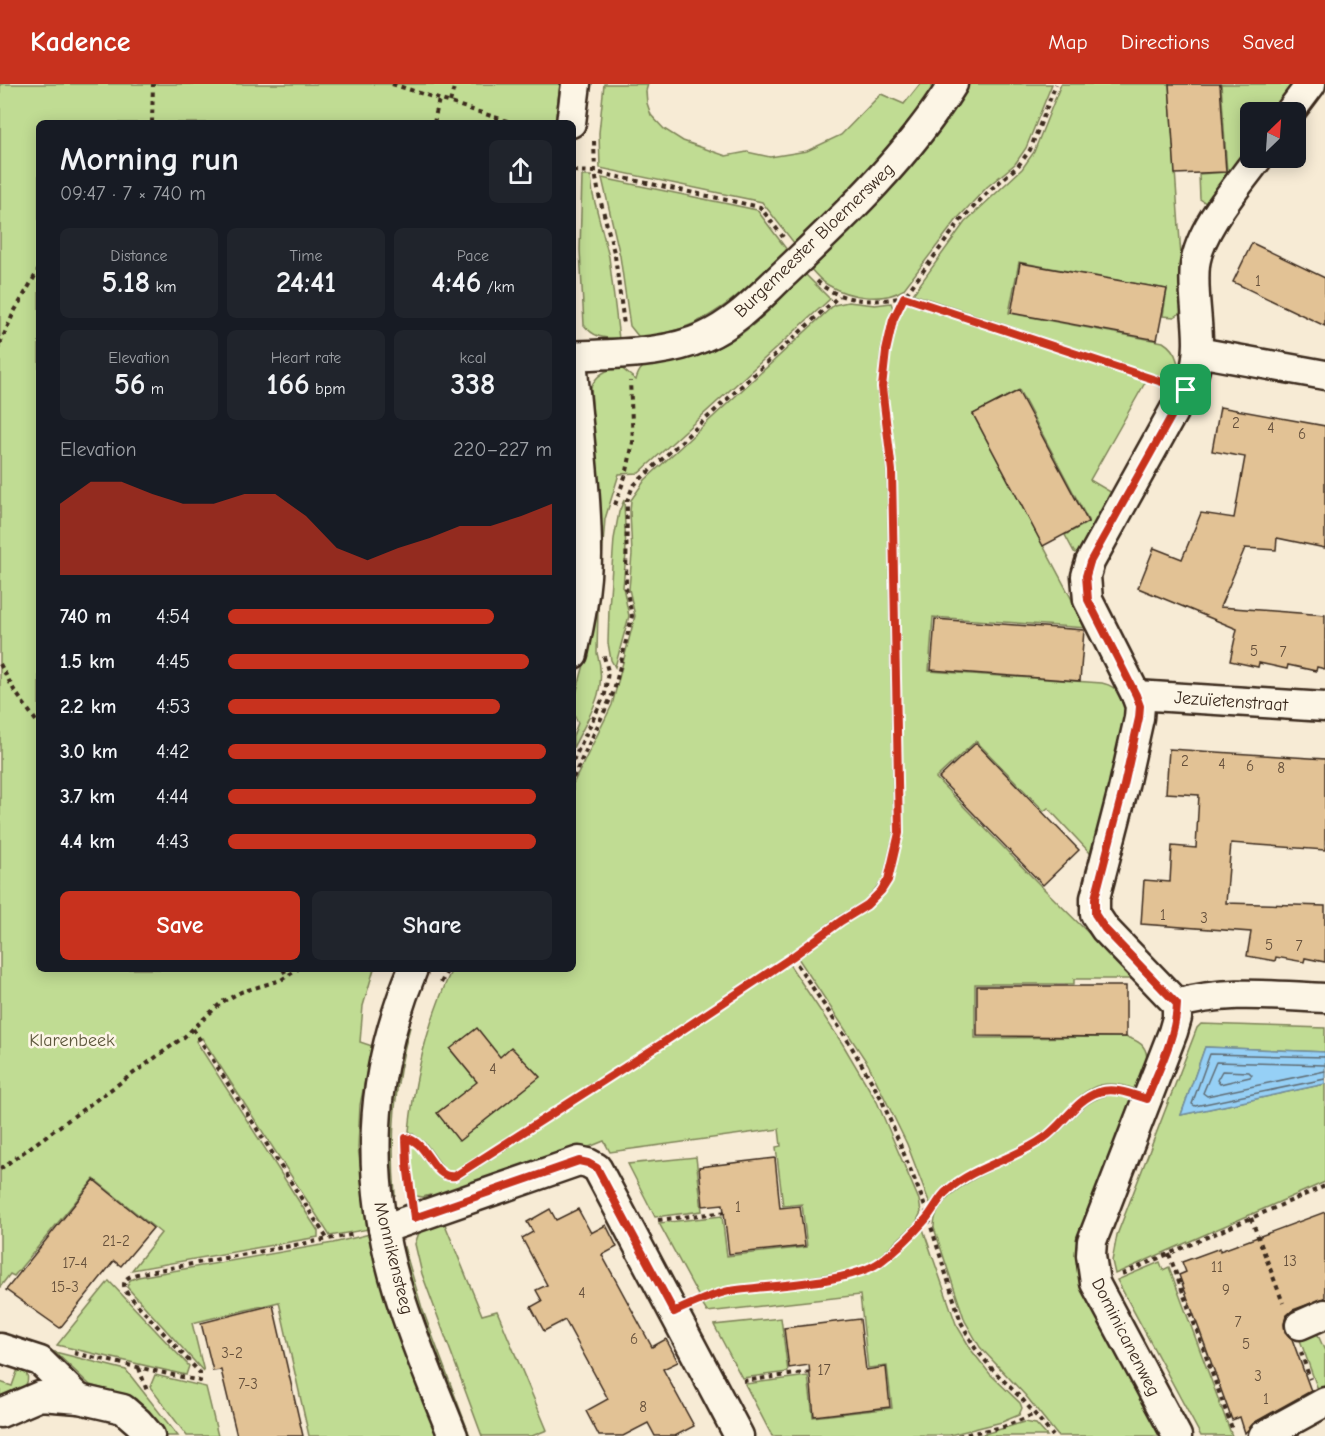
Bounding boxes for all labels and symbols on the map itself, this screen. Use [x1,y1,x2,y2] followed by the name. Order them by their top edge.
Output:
[1240,102,1306,168] north arrow
[730,159,899,322] street label: Burgemeester Bloemersweg
[1255,272,1261,290] house number: 1
[1160,364,1211,415] pin
[1232,414,1240,432] house number: 2
[1267,419,1275,437] house number: 4
[1298,425,1306,443] house number: 6
[1250,642,1258,660] house number: 5
[1279,643,1287,661] house number: 7
[1173,687,1289,716] street label: Jezuïetenstraat
[1181,752,1189,770] house number: 2
[1218,755,1226,773] house number: 4
[1246,757,1254,775] house number: 6
[1277,759,1285,777] house number: 8
[1160,906,1166,924] house number: 1
[1200,909,1208,927] house number: 3
[1265,936,1273,954] house number: 5
[1295,937,1303,955] house number: 7
[29,1030,115,1051] park label: Klarenbeek
[489,1060,497,1078] house number: 4
[735,1198,741,1216] house number: 1
[369,1199,418,1317] street label: Monnikensteeg
[102,1232,130,1250] house number: 21-2
[1283,1252,1297,1270] house number: 13
[62,1254,88,1272] house number: 17-4
[1211,1258,1223,1276] house number: 11
[1087,1275,1164,1400] street label: Dominicanenweg
[51,1278,79,1296] house number: 15-3
[1222,1281,1230,1299] house number: 9
[578,1284,586,1302] house number: 4
[1234,1313,1242,1331] house number: 7
[630,1330,638,1348] house number: 6
[1242,1335,1250,1353] house number: 5
[221,1344,243,1362] house number: 3-2
[817,1361,831,1379] house number: 17
[1254,1367,1262,1385] house number: 3
[238,1375,258,1393] house number: 7-3
[1263,1390,1269,1408] house number: 1
[639,1398,647,1416] house number: 8

